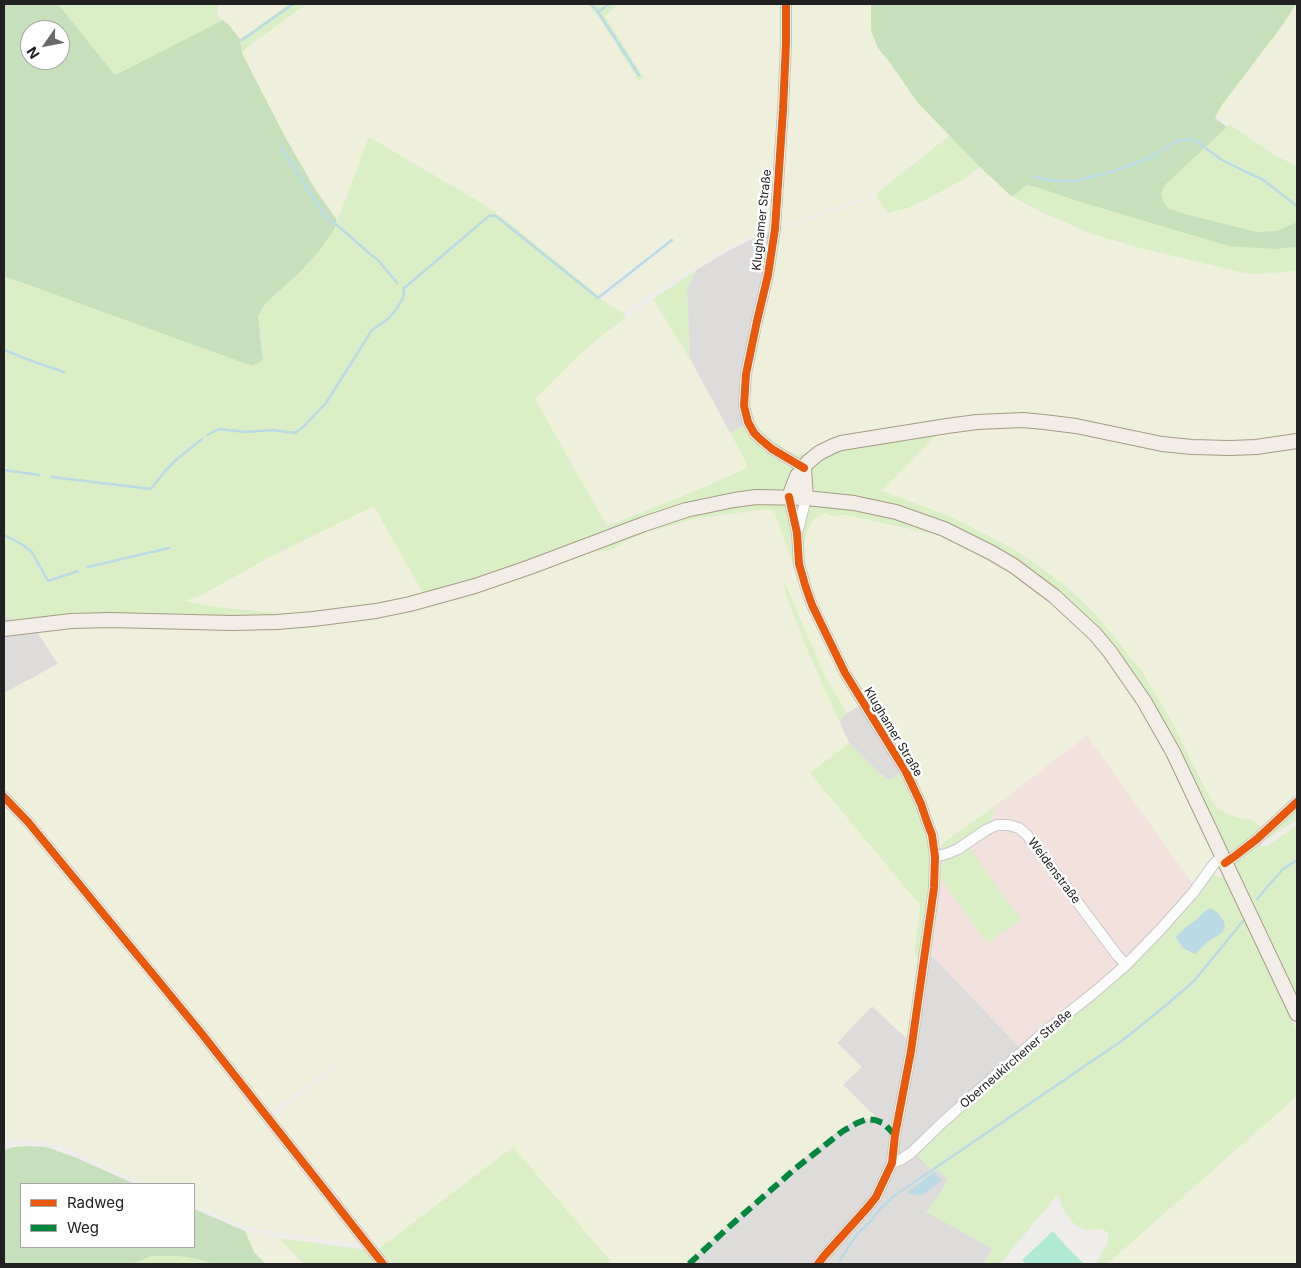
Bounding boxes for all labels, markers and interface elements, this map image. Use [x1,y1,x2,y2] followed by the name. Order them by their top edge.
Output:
[20,20,70,70] north arrow
[23,44,43,62] text: N
[750,169,774,271] street label: Klughamer Straße
[861,685,925,779] street label: Klughamer Straße
[1025,835,1083,907] street label: Weidenstraße
[957,1007,1075,1111] street label: Oberneukirchener Straße
[20,1183,195,1248] legend
[67,1193,124,1212] text: Radweg
[67,1218,99,1237] text: Weg

